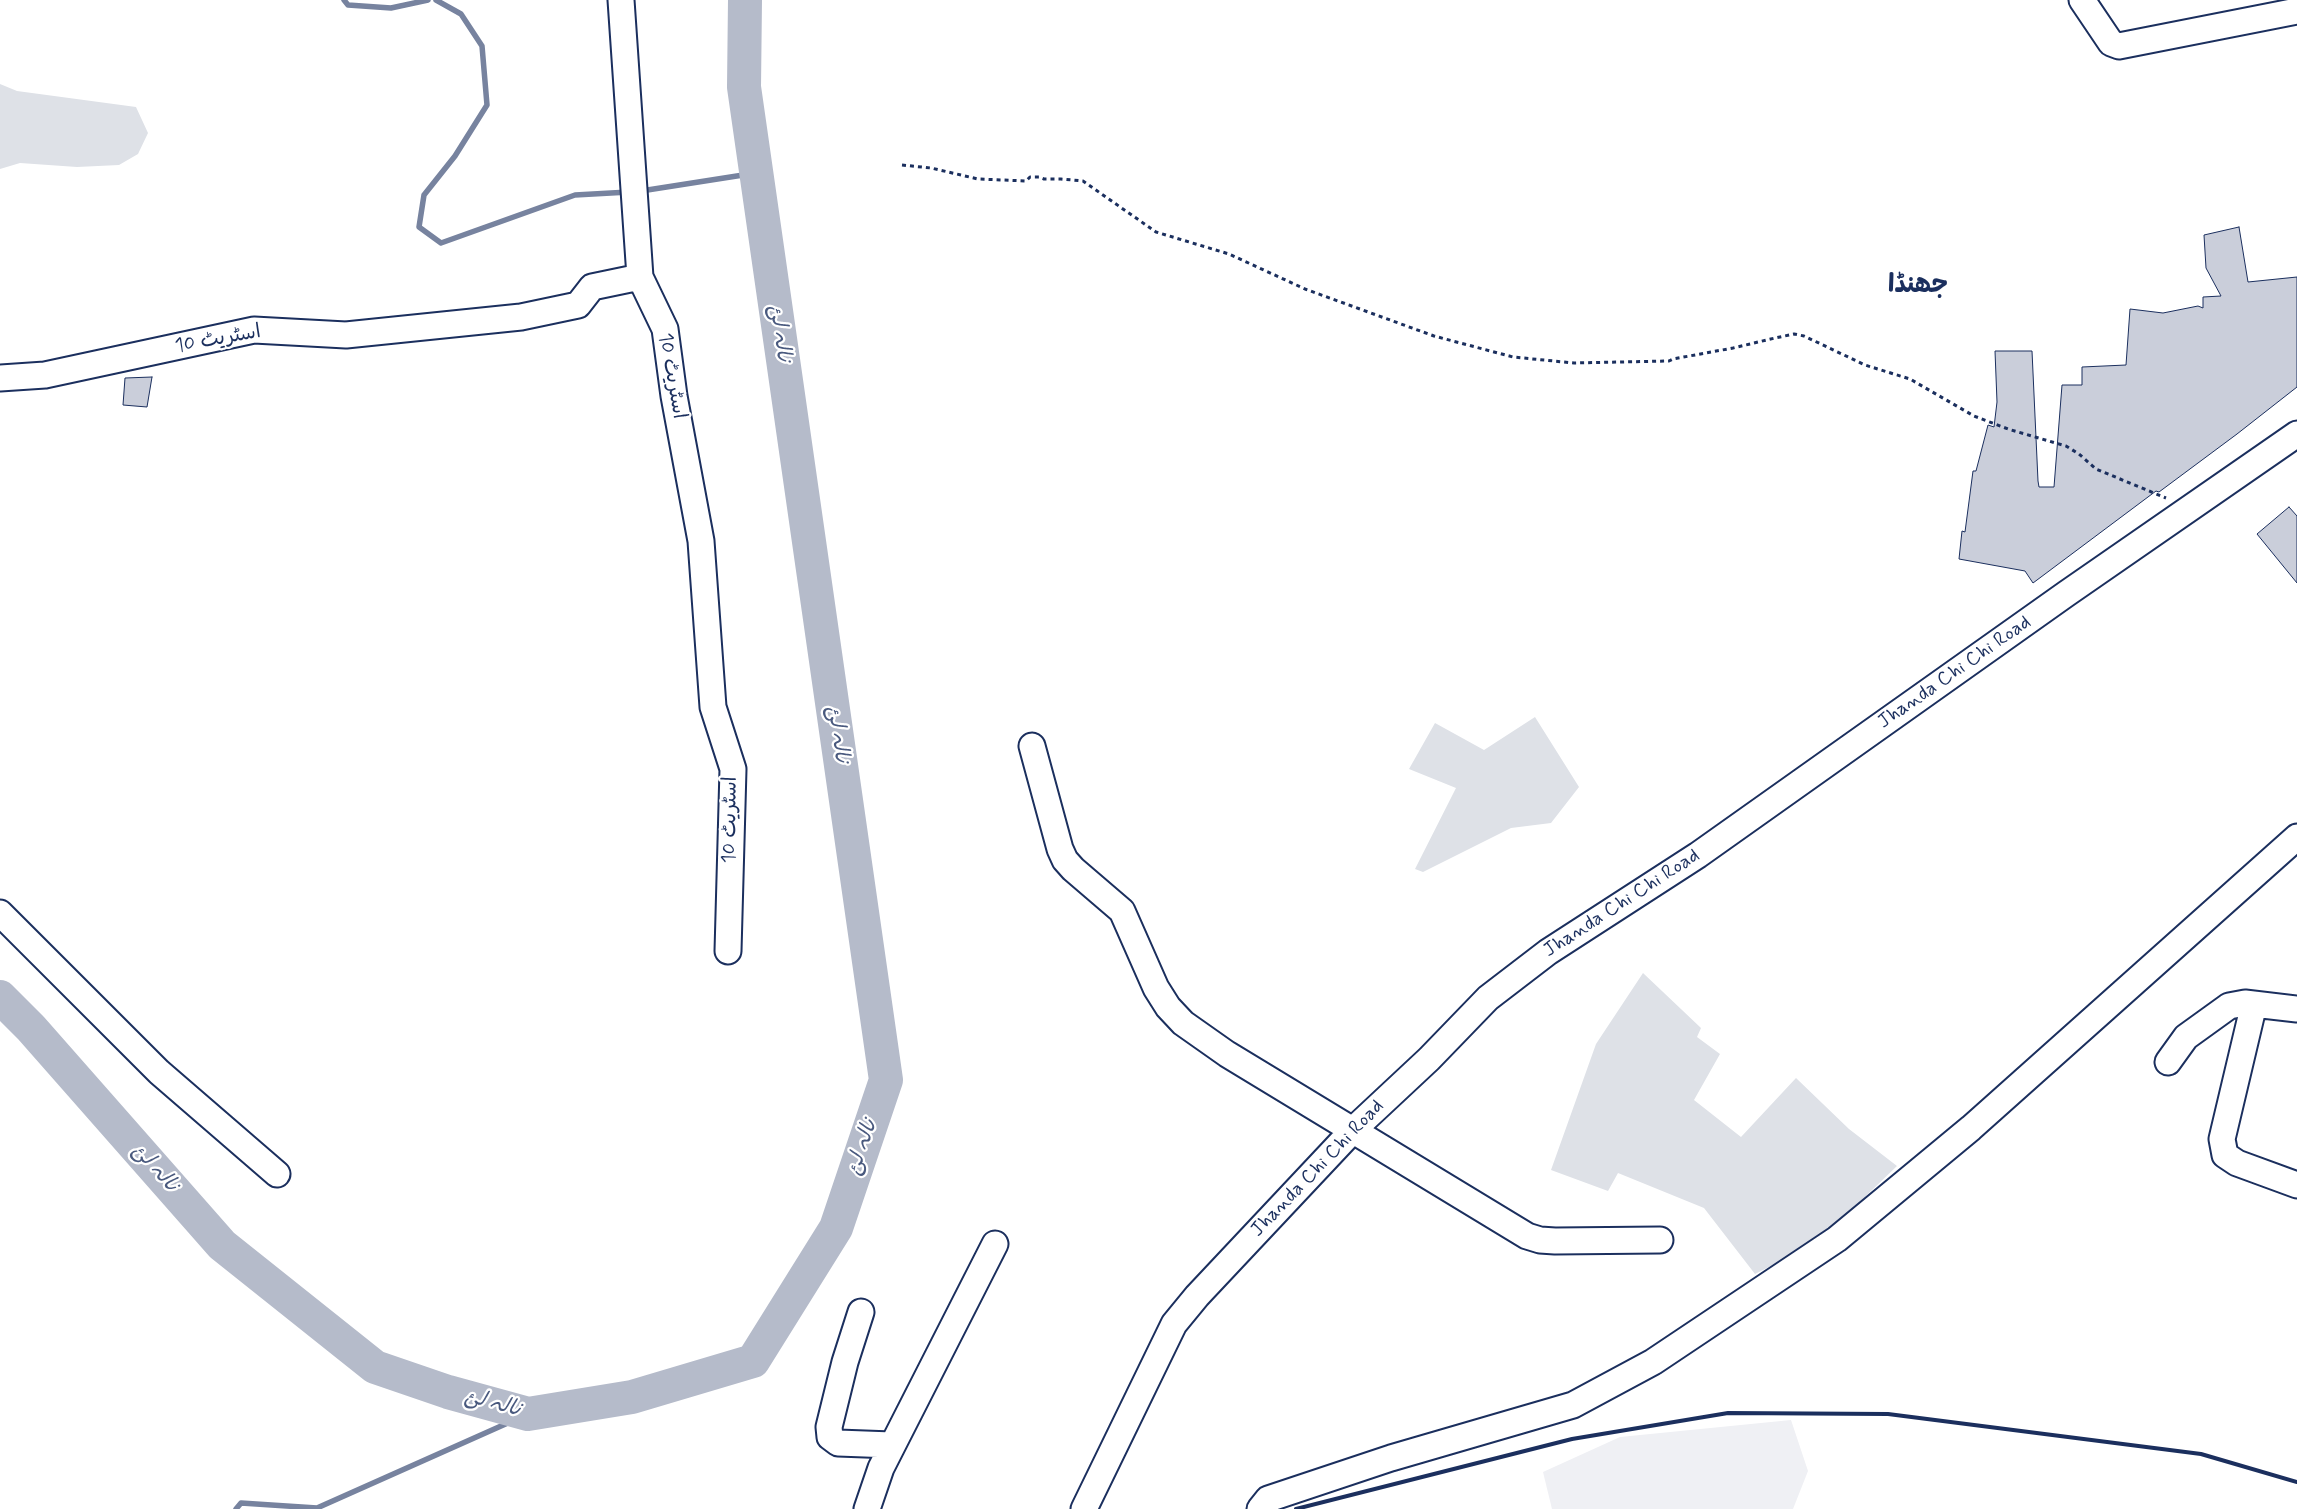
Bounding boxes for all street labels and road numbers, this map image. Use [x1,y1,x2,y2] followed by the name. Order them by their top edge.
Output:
[173,321,263,359] street label: اسٹریٹ 10
[652,331,690,421] street label: اسٹریٹ 10
[1874,611,2036,735] street label: Jhanda Chi Chi Road
[718,776,744,864] street label: اسٹریٹ 10
[1539,844,1705,964] street label: Jhanda Chi Chi Road
[1246,1095,1390,1243] street label: Jhanda Chi Chi Road

